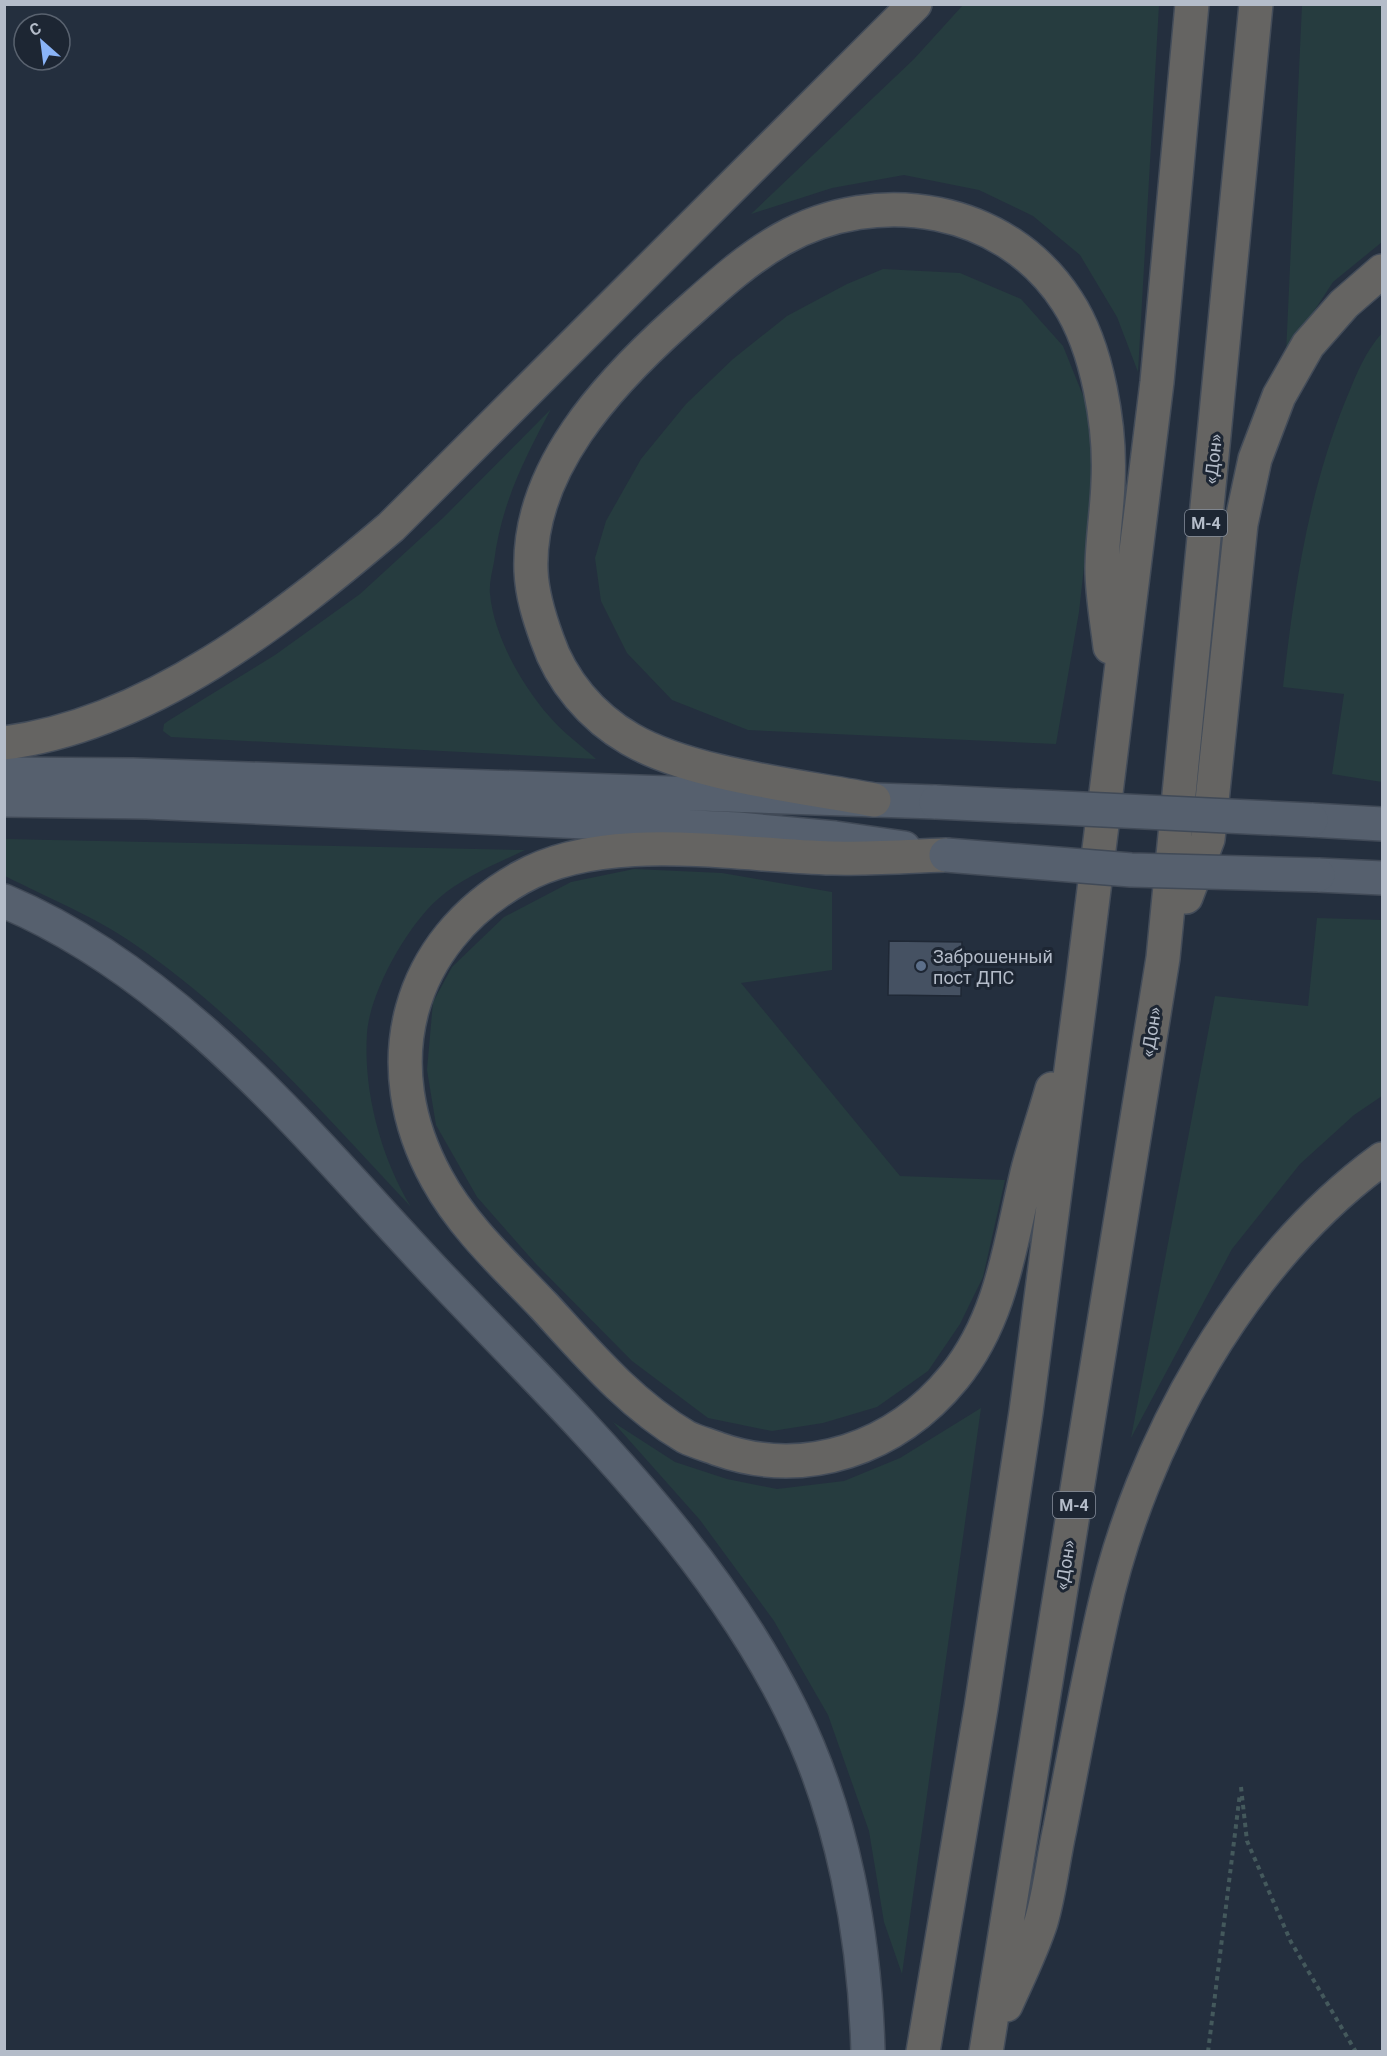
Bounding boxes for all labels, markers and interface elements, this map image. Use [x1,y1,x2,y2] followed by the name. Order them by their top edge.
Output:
[12,12,72,72] north arrow
[26,18,44,40] text: С
[1200,433,1226,485] street label: «Дон»
[1185,510,1227,536] road number: М-4
[933,946,1053,988] place label: Заброшенный пост ДПС
[914,959,928,973] marker: Заброшенный пост ДПС
[1137,1005,1165,1059] street label: «Дон»
[1053,1492,1095,1518] road number: М-4
[1051,1538,1079,1592] street label: «Дон»

